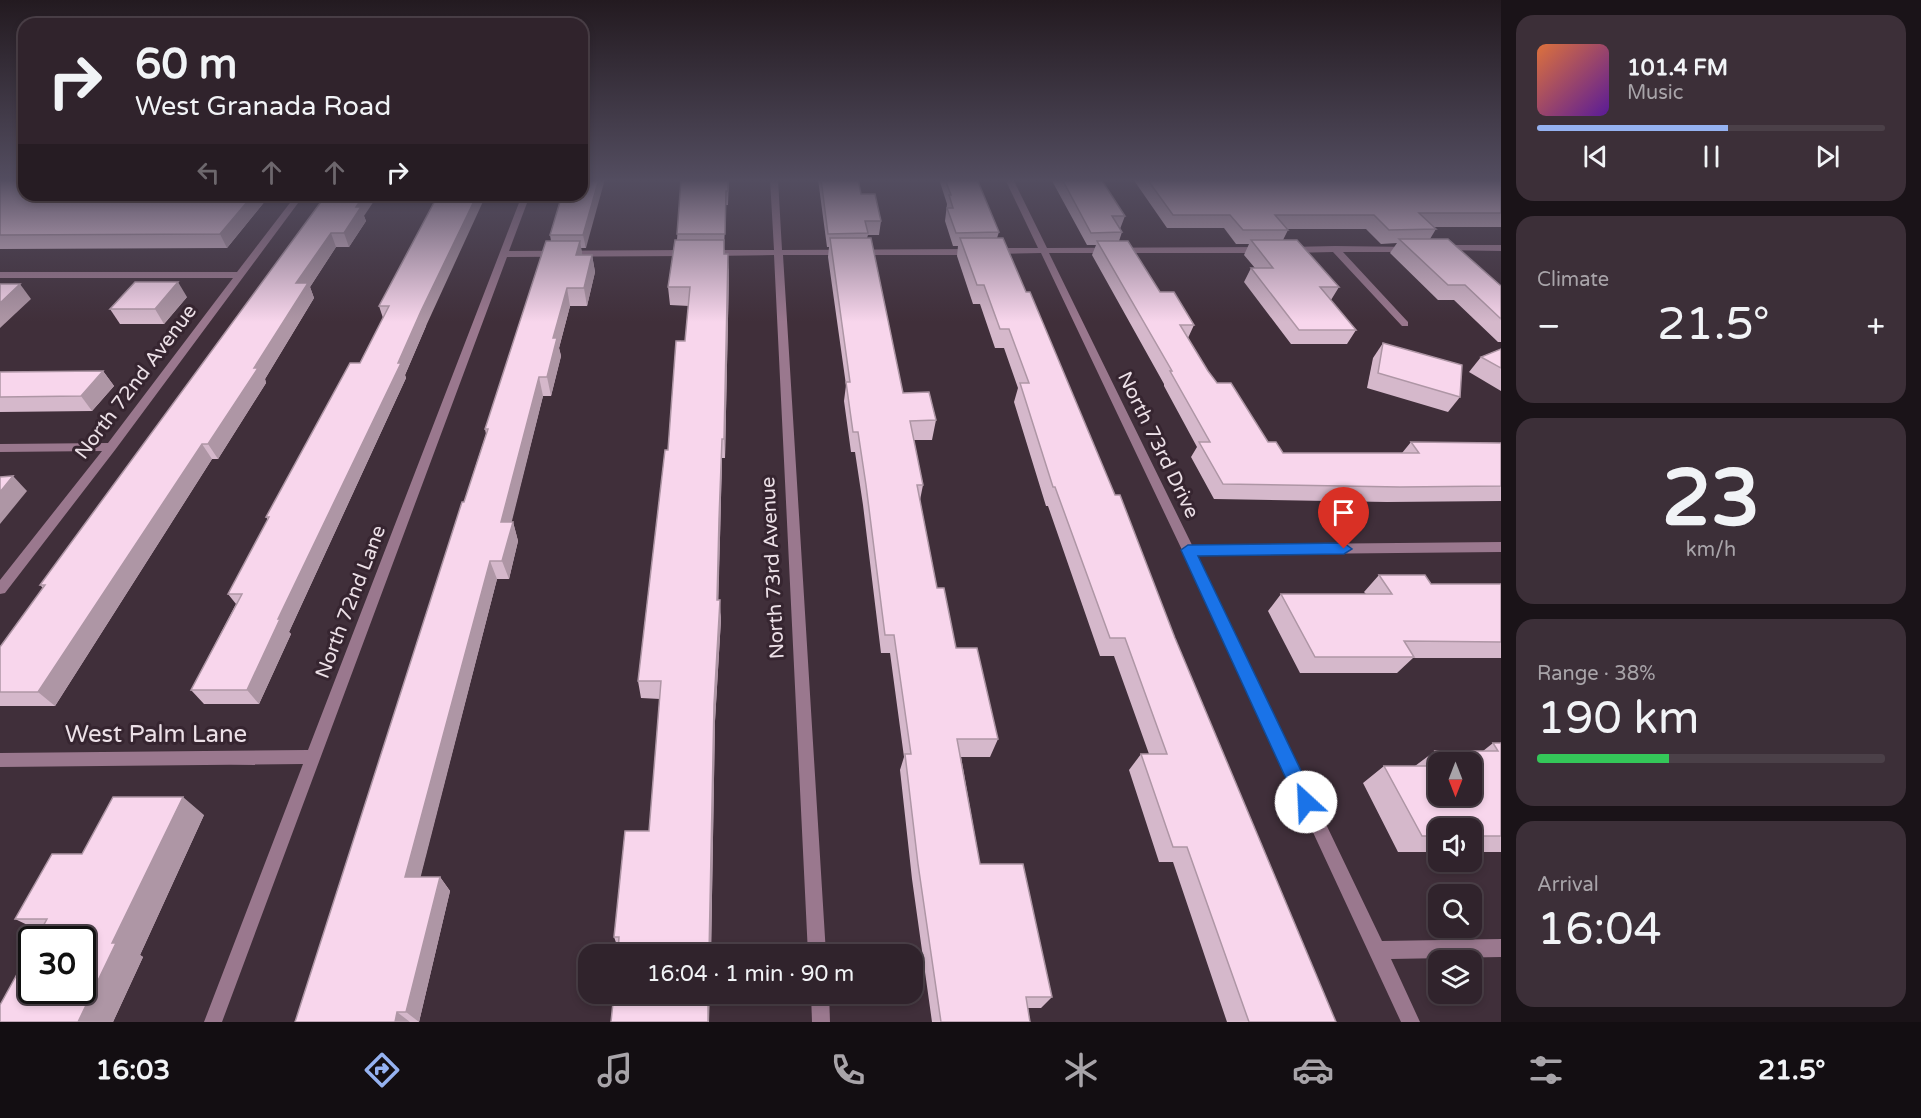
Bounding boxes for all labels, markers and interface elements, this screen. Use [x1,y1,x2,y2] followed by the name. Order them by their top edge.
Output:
[135,39,237,90] text: 60 m
[36,42,114,120] icon: right
[1627,55,1728,81] text: 101.4 FM
[1627,81,1683,105] text: Music
[135,90,391,123] text: West Granada Road
[1579,140,1612,173] icon: previous
[1695,140,1728,173] icon: pause
[1811,140,1844,173] icon: next
[192,156,225,189] icon: left
[255,156,288,189] icon: ahead
[318,156,351,189] icon: ahead
[381,156,414,189] icon: right
[1537,268,1609,292] text: Climate
[1657,298,1770,352] text: 21.5°
[70,300,202,464] street label: North 72nd Avenue
[1537,307,1561,346] text: −
[1866,307,1885,346] text: +
[1112,368,1204,522] street label: North 73rd Drive
[1662,452,1760,546] text: 23
[756,476,790,660] street label: North 73rd Avenue
[1318,487,1369,549] pin
[1327,496,1360,529] icon: arrive
[311,522,391,682] street label: North 72nd Lane
[1686,538,1736,562] text: km/h
[1537,662,1656,686] text: Range · 38%
[1537,692,1699,746] text: 190 km
[65,720,247,749] street label: West Palm Lane
[1428,752,1482,806] north arrow
[1428,752,1482,1004] map controls
[1274,770,1338,834] position arrow
[1428,818,1482,872] button: sound
[1537,873,1599,897] text: Arrival
[1428,884,1482,938] button: search
[1537,903,1662,957] text: 16:04
[18,926,96,1004] speed limit sign: 30
[1428,950,1482,1004] button: layers
[647,961,854,987] text: 16:04 · 1 min · 90 m
[361,1049,403,1091] icon: directions
[594,1049,636,1091] icon: music
[827,1049,869,1091] icon: phone
[1060,1049,1102,1091] icon: climate
[1292,1049,1334,1091] icon: car
[1525,1049,1567,1091] icon: filters
[95,1054,170,1087] text: 16:03
[1758,1054,1826,1087] text: 21.5°

